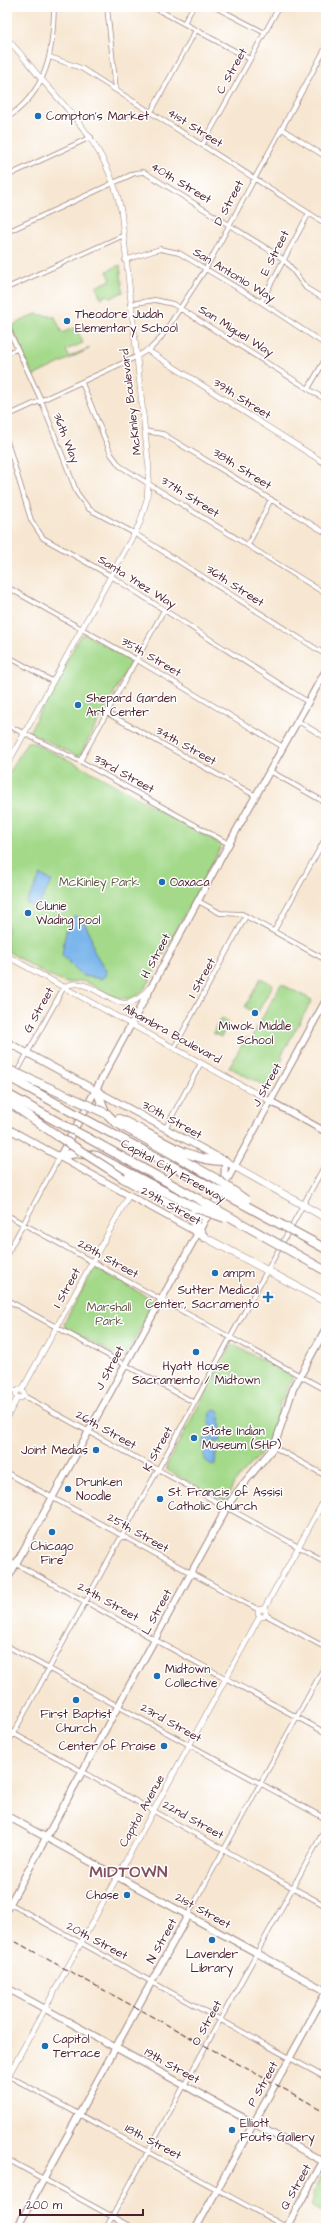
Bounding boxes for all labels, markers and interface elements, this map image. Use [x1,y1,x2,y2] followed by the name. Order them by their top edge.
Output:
[212,45,252,97] street label: C Street
[164,104,226,152] street label: 41st Street
[46,108,149,125] place label: Compton's Market
[33,111,43,121] marker: Compton's Market
[147,158,215,208] street label: 40th Street
[210,177,248,229] street label: D Street
[256,227,294,279] street label: E Street
[189,244,279,307] street label: San Antonio Way
[195,301,277,362] street label: San Miguel Way
[75,306,178,338] place label: Theodore Judah Elementary School
[62,316,72,326] marker: Theodore Judah Elementary School
[116,348,147,456] street label: McKinley Boulevard
[210,374,274,424] street label: 39th Street
[48,410,84,467] street label: 36th Way
[209,444,275,494] street label: 38th Street
[157,472,223,522] street label: 37th Street
[94,551,180,614] street label: Santa Ynez Way
[203,561,268,611] street label: 36th Street
[118,633,184,681] street label: 35th Street
[86,690,176,721] place label: Shepard Garden Art Center
[73,700,83,710] marker: Shepard Garden Art Center
[153,722,220,770] street label: 34th Street
[91,750,157,798] street label: 33rd Street
[59,874,140,892] park label: McKinley Park
[170,874,210,891] place label: Oaxaca
[157,877,167,887] marker: Oaxaca
[36,898,101,930] place label: Clunie Wading pool
[23,908,33,918] marker: Clunie Wading pool
[137,930,175,982] street label: H Street
[184,955,220,1001] street label: I Street
[19,984,59,1036] street label: G Street
[120,1000,224,1068] street label: Alhambra Boulevard
[250,1008,260,1018] marker: Miwok Middle School
[219,1018,292,1049] place label: Miwok Middle School
[248,1060,286,1110] street label: J Street
[139,1096,205,1144] street label: 30th Street
[117,1135,229,1208] street label: Capital City Freeway
[138,1182,204,1230] street label: 29th Street
[74,1235,142,1283] street label: 28th Street
[49,1265,85,1311] street label: I Street
[223,1265,255,1282] place label: ampm
[210,1268,220,1278] marker: ampm
[146,1282,259,1313] place label: Sutter Medical Center, Sacramento
[262,1291,274,1303] marker: Sutter Medical Center, Sacramento
[87,1299,131,1330] park label: Marshall Park
[91,1343,129,1393] street label: J Street
[191,1347,201,1357] marker: Hyatt House Sacramento / Midtown
[132,1358,260,1389] place label: Hyatt House Sacramento / Midtown
[73,1406,140,1454] street label: 26th Street
[139,1423,177,1475] street label: K Street
[202,1423,281,1454] place label: State Indian Museum (SHP)
[189,1433,199,1443] marker: State Indian Museum (SHP)
[21,1442,88,1459] place label: Joint Medias
[91,1445,101,1455] marker: Joint Medias
[76,1474,122,1505] place label: Drunken Noodle
[63,1484,73,1494] marker: Drunken Noodle
[168,1484,283,1515] place label: St. Francis of Assisi Catholic Church
[155,1494,165,1504] marker: St. Francis of Assisi Catholic Church
[104,1509,172,1557] street label: 25th Street
[47,1527,57,1537] marker: Chicago Fire
[31,1538,74,1569] place label: Chicago Fire
[74,1578,142,1626] street label: 24th Street
[137,1586,177,1638] street label: L Street
[165,1661,218,1692] place label: Midtown Collective
[152,1671,162,1681] marker: Midtown Collective
[71,1695,81,1705] marker: First Baptist Church
[137,1699,205,1747] street label: 23rd Street
[40,1706,112,1737] place label: First Baptist Church
[59,1738,157,1755] place label: Center of Praise
[159,1741,169,1751] marker: Center of Praise
[115,1771,169,1850] street label: Capitol Avenue
[159,1796,227,1844] street label: 22nd Street
[90,1861,168,1883] district label: MIDTOWN
[86,1887,120,1904] place label: Chase
[172,1889,234,1933] street label: 21st Street
[122,1890,132,1900] marker: Chase
[143,1915,181,1967] street label: N Street
[63,1918,131,1964] street label: 20th Street
[207,1935,217,1945] marker: Lavender Library
[186,1946,239,1978] place label: Lavender Library
[187,1997,227,2049] street label: O Street
[53,2031,101,2062] place label: Capitol Terrace
[40,2041,50,2051] marker: Capitol Terrace
[141,2044,203,2088] street label: 19th Street
[244,2058,282,2110] street label: P Street
[240,2115,315,2147] place label: Elliott Fouts Gallery
[122,2120,184,2164] street label: 18th Street
[227,2125,237,2135] marker: Elliott Fouts Gallery
[276,2161,316,2213] street label: Q Street
[20,2191,143,2217] scale bar
[26,2197,63,2214] text: 200 m

